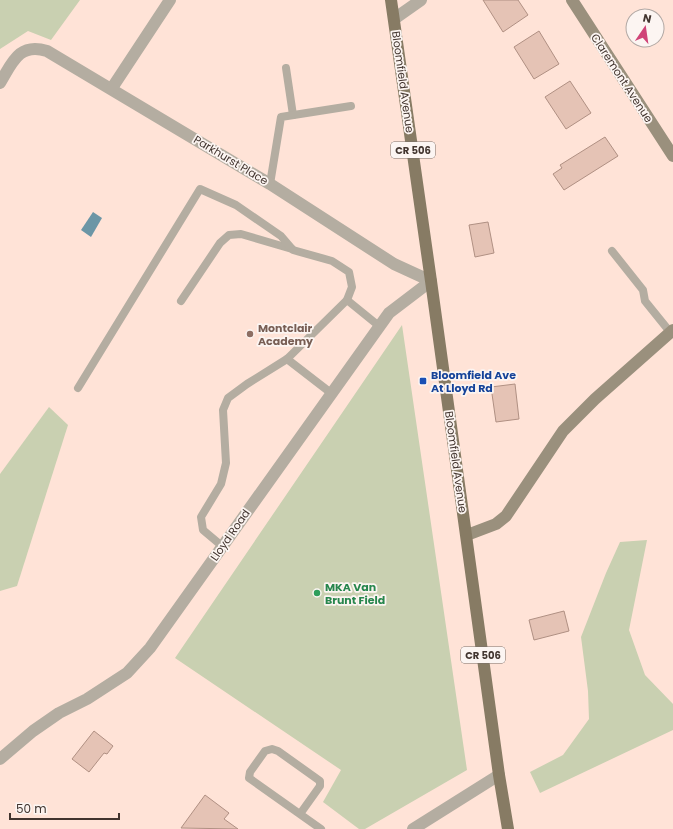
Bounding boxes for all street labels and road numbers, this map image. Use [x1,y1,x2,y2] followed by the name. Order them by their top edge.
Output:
[388,30,418,134] street label: Bloomfield Avenue
[587,30,657,126] street label: Claremont Avenue
[191,131,271,189] street label: Parkhurst Place
[391,142,435,158] road number: CR 506
[441,410,471,514] street label: Bloomfield Avenue
[206,506,254,564] street label: Lloyd Road
[461,647,505,663] road number: CR 506

